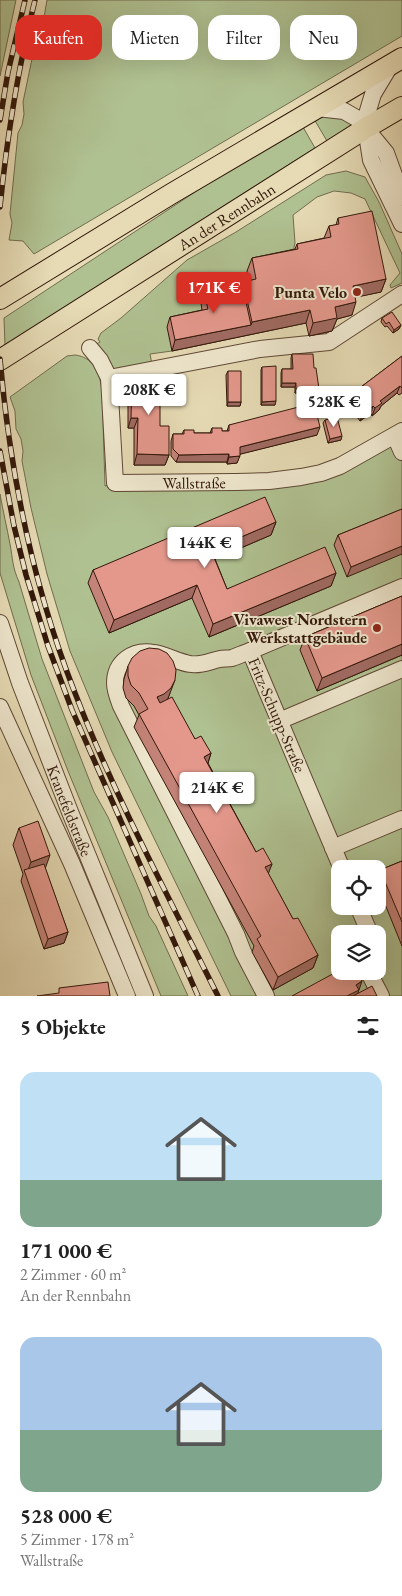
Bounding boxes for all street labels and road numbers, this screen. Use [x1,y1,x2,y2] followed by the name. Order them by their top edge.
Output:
[173,178,279,256] street label: An der Rennbahn
[162,472,226,493] street label: Wallstraße
[243,654,311,776] street label: Fritz-Schupp-Straße
[42,762,97,859] street label: Kranefeldstraße

